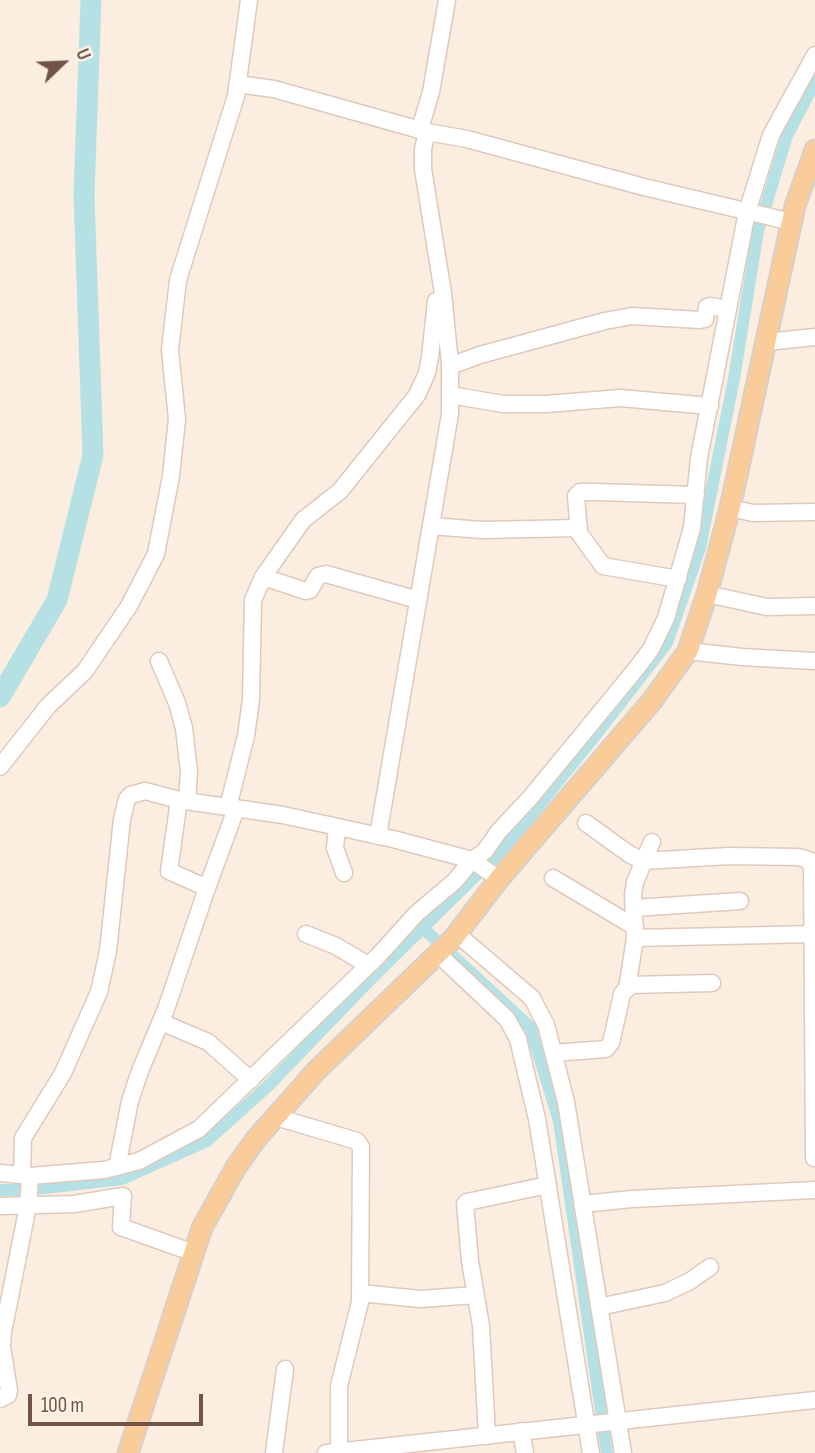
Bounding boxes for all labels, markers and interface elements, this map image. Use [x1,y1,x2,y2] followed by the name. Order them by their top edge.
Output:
[28,28,98,98] north arrow
[70,46,95,64] text: U
[32,1380,206,1424] scale bar
[41,1393,84,1418] text: 100 m

